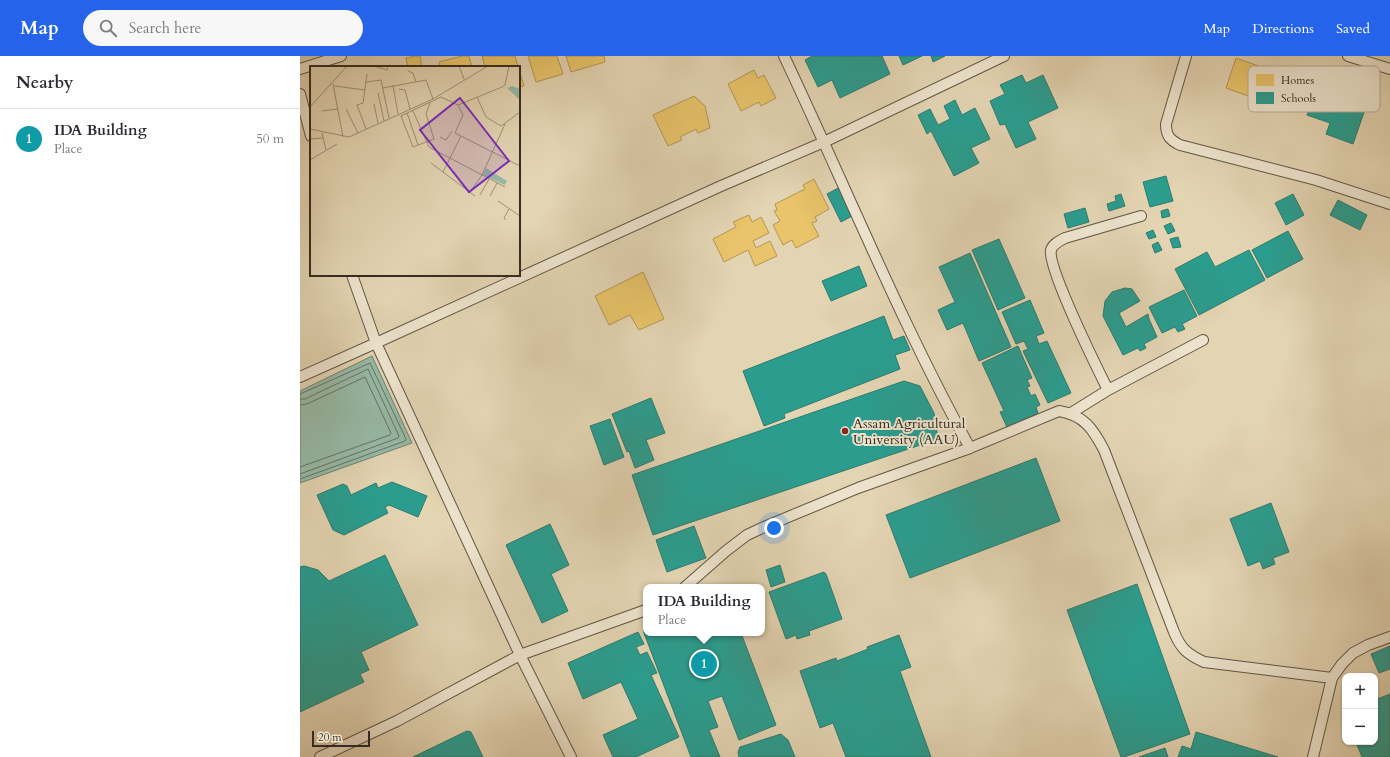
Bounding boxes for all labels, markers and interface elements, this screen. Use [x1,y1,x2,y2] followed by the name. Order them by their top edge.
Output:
[83,10,363,46] search box
[20,15,59,41] text: Map
[97,17,119,39] icon: search
[129,18,201,38] text: Search here
[1204,19,1230,38] text: Map
[1252,19,1314,38] text: Directions
[1336,19,1370,38] text: Saved
[310,66,520,276] inset map
[1248,66,1380,112] legend
[16,71,73,94] text: Nearby
[1281,73,1314,88] text: Homes
[1281,91,1316,106] text: Schools
[54,120,147,140] text: IDA Building
[26,130,32,148] text: 1
[256,130,284,148] text: 50 m
[54,140,82,158] text: Place
[853,414,966,449] place label: Assam Agricultural University (AAU)
[840,426,850,436] marker: Assam Agricultural University (AAU)
[764,518,784,538] your location
[643,584,765,636] popup
[658,591,750,611] text: IDA Building
[658,611,686,629] text: Place
[691,649,717,679] pin: 1
[1342,673,1378,745] map controls
[1342,673,1378,709] button: +
[1342,709,1378,745] button: −
[312,729,370,748] scale bar
[318,730,342,745] text: 20 m

